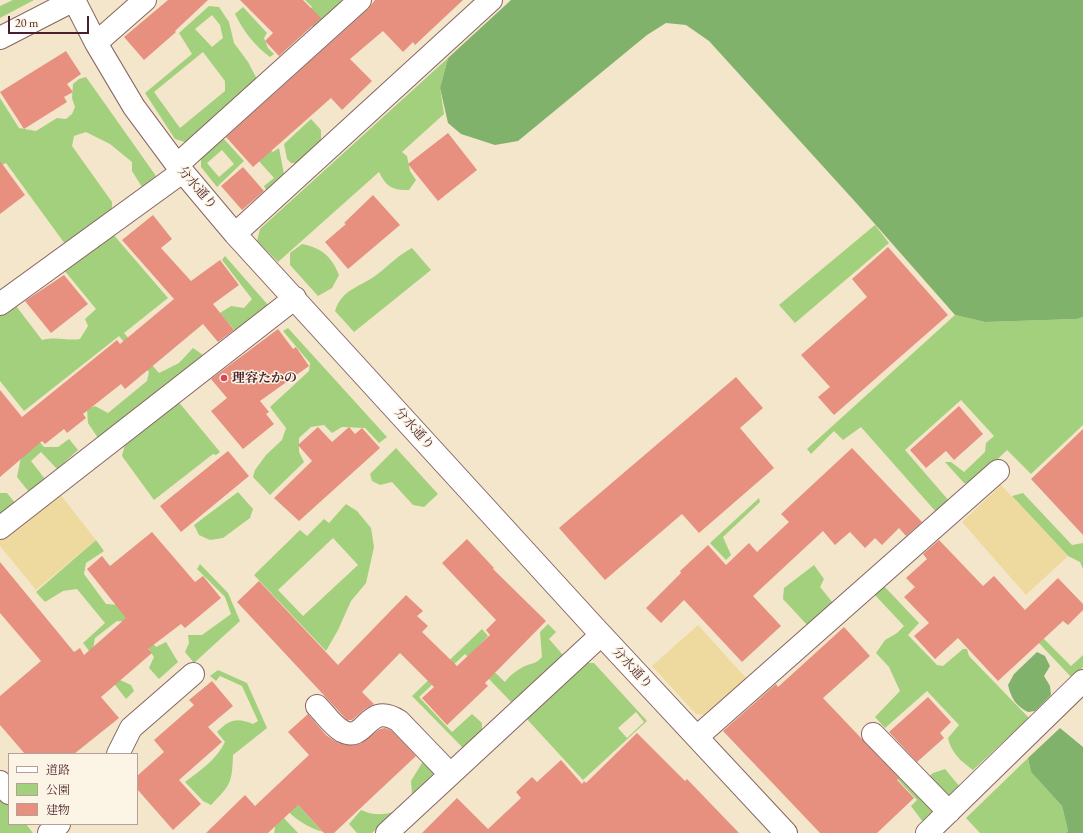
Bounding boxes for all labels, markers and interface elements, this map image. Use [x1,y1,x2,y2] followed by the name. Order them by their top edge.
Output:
[10,8,91,34] scale bar
[15,15,38,31] text: 20 m
[174,163,220,213] street label: 分水通り
[232,370,297,386] place label: 理容たかの
[219,373,229,383] marker: 理容たかの
[391,404,437,454] street label: 分水通り
[609,644,655,692] street label: 分水通り
[8,753,138,825] legend
[46,762,70,778] text: 道路
[46,782,70,798] text: 公園
[46,802,70,818] text: 建物

